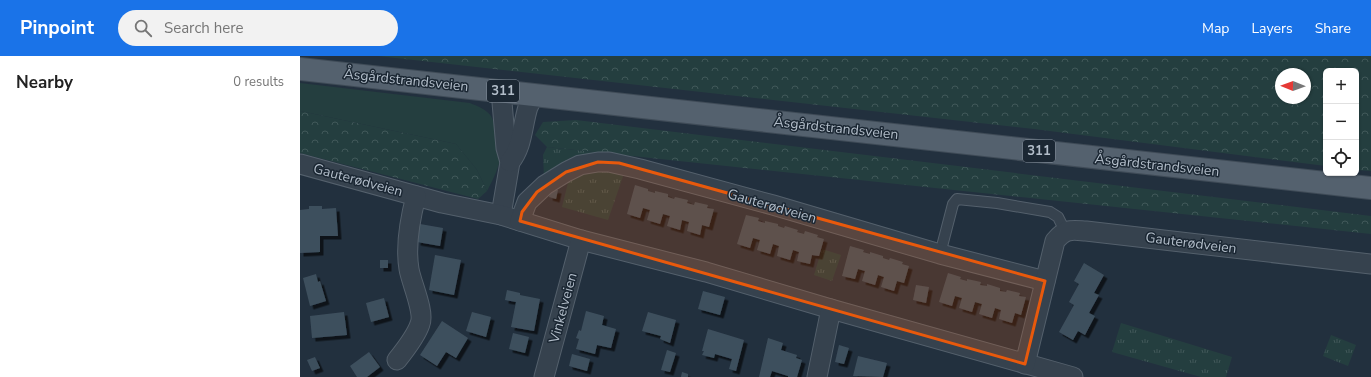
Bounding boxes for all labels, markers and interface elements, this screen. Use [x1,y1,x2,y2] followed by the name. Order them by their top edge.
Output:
[118,10,398,46] search box
[20,15,94,41] text: Pinpoint
[132,17,154,39] icon: search
[164,18,243,38] text: Search here
[1202,19,1229,38] text: Map
[1251,19,1293,38] text: Layers
[1315,19,1351,38] text: Share
[343,64,469,96] street label: Åsgårdstrandsveien
[1275,68,1311,104] north arrow
[1323,68,1359,176] map controls
[1323,68,1359,104] button: +
[16,71,73,94] text: Nearby
[233,73,284,91] text: 0 results
[487,80,519,102] road number: 311
[1323,104,1359,140] button: −
[773,112,899,144] street label: Åsgårdstrandsveien
[1023,140,1055,162] road number: 311
[1323,140,1359,176] button: locate
[1094,149,1220,181] street label: Åsgårdstrandsveien
[311,159,405,201] street label: Gauterødveien
[725,184,819,228] street label: Gauterødveien
[1144,228,1238,258] street label: Gauterødveien
[544,271,582,346] street label: Vinkelveien

